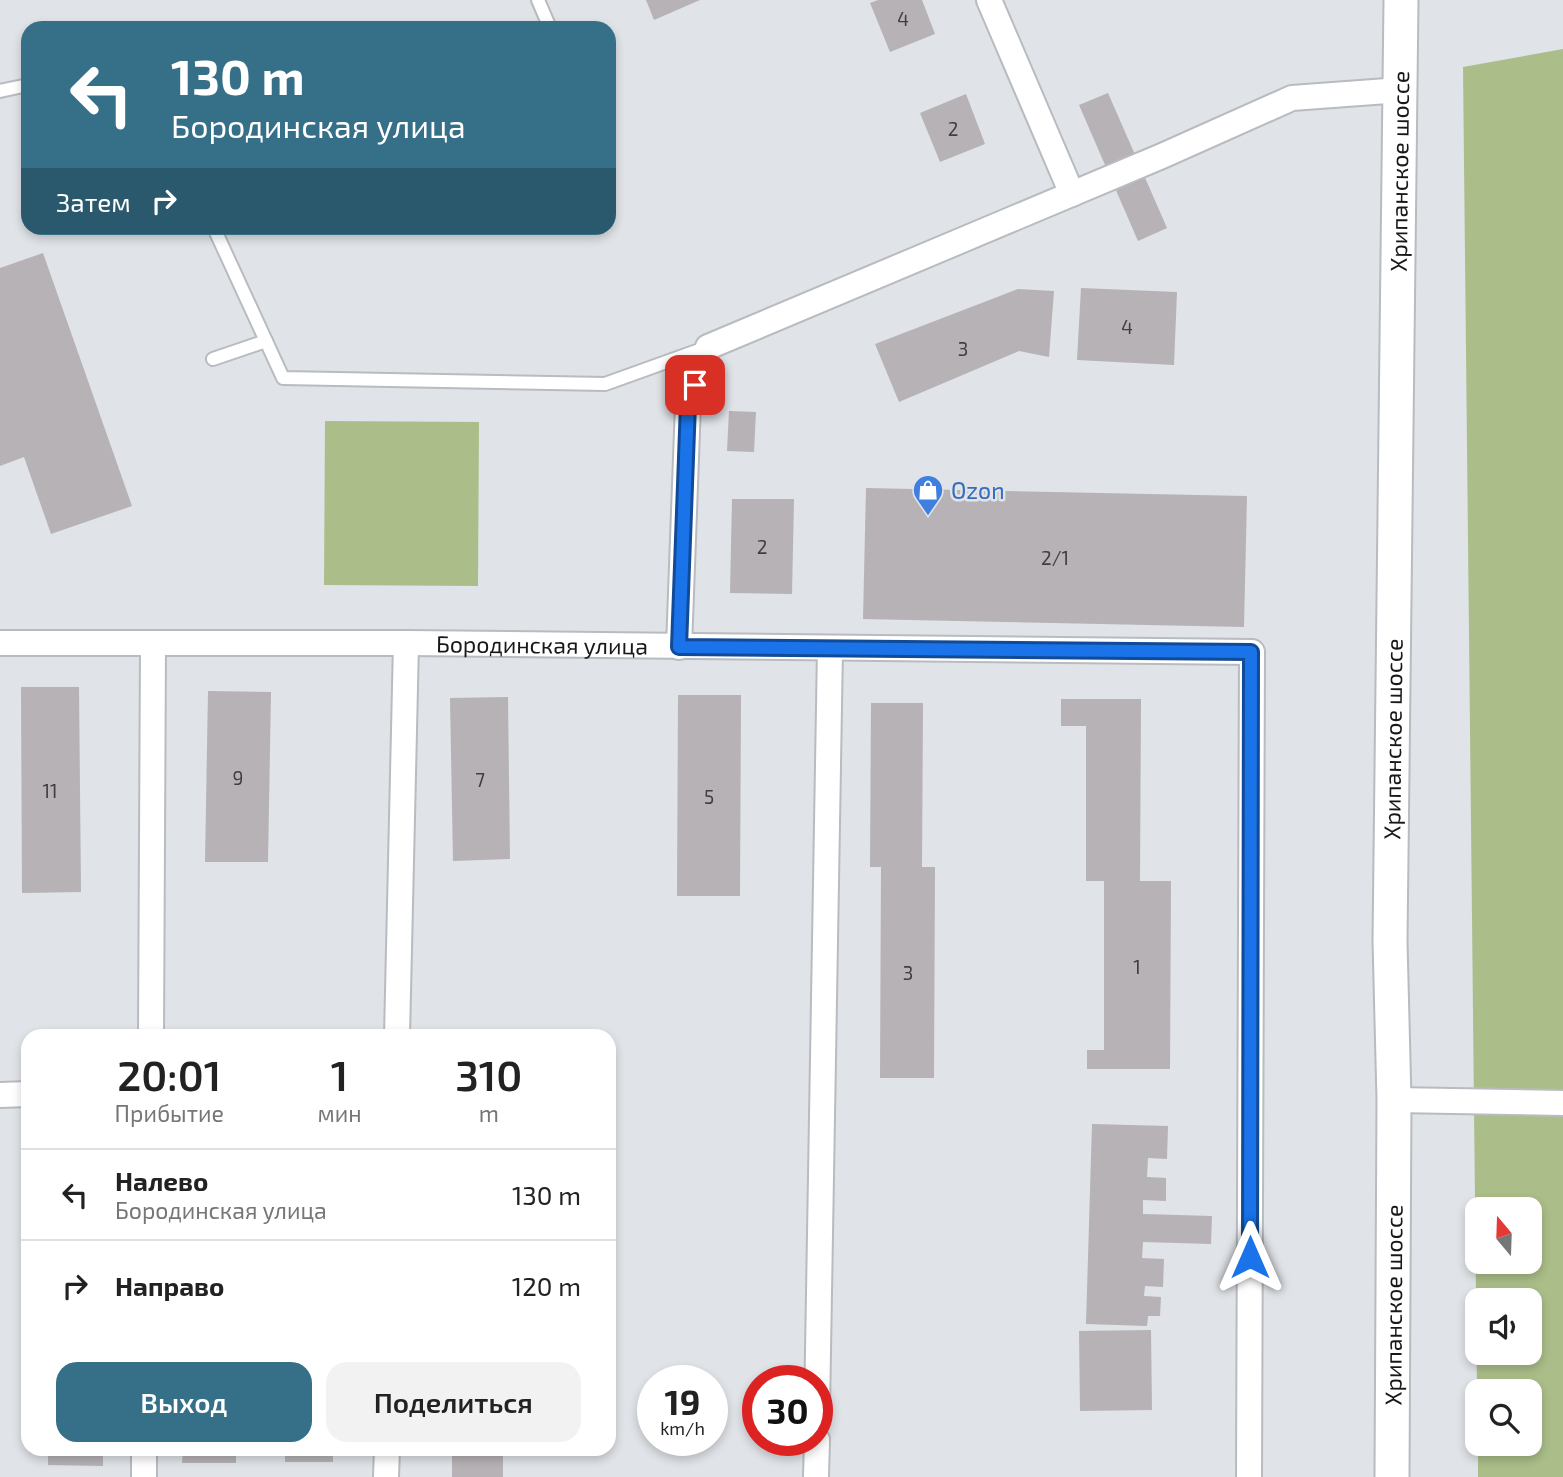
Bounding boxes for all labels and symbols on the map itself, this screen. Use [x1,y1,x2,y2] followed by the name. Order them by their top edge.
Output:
[897,7,909,30] house number: 4
[1384,70,1414,272] street label: Хрипанское шоссе
[948,117,958,140] house number: 2
[1121,315,1133,338] house number: 4
[958,337,968,360] house number: 3
[665,355,725,415] pin
[911,473,945,517] shop icon: Ozon
[951,476,1005,504] place label: Ozon
[757,535,767,558] house number: 2
[1041,546,1069,569] house number: 2/1
[436,629,648,660] street label: Бородинская улица
[1377,638,1408,840] street label: Хрипанское шоссе
[233,766,243,789] house number: 9
[475,768,485,791] house number: 7
[42,779,58,802] house number: 11
[704,785,714,808] house number: 5
[1133,955,1141,978] house number: 1
[903,961,913,984] house number: 3
[1465,1197,1542,1274] north arrow
[1378,1204,1407,1406] street label: Хрипанское шоссе
[1213,1220,1287,1294] position arrow
[742,1365,833,1456] speed limit sign: 30

